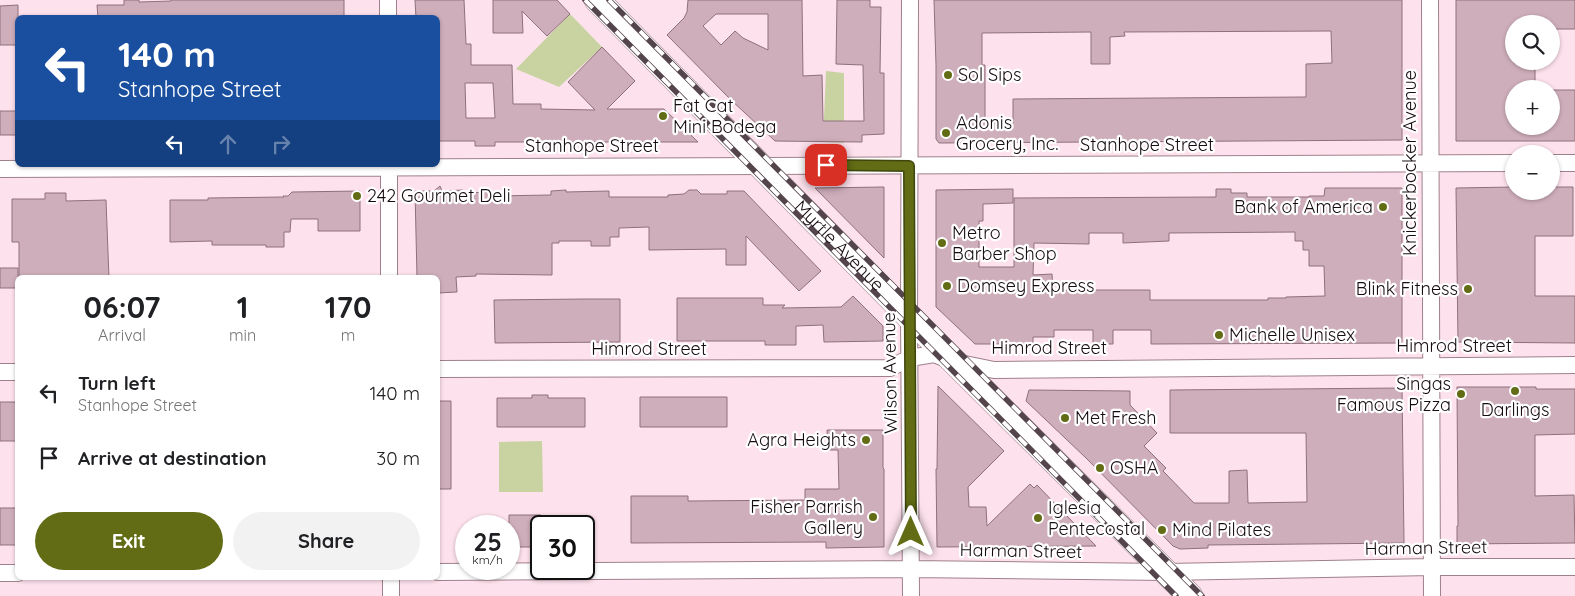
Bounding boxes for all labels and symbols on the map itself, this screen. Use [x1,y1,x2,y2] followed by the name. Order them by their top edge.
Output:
[958,63,1021,86] place label: Sol Sips
[942,69,954,81] marker: Sol Sips
[1398,70,1421,256] street label: Knickerbocker Avenue
[673,94,777,138] place label: Fat Cat Mini Bodega
[657,110,669,122] marker: Fat Cat Mini Bodega
[956,111,1058,155] place label: Adonis Grocery, Inc.
[940,127,952,139] marker: Adonis Grocery, Inc.
[1080,133,1214,156] street label: Stanhope Street
[525,134,659,157] street label: Stanhope Street
[805,144,847,186] pin
[367,184,510,207] place label: 242 Gourmet Deli
[351,190,363,202] marker: 242 Gourmet Deli
[790,195,889,296] street label: Myrtle Avenue
[1234,195,1373,218] place label: Bank of America
[1377,201,1389,213] marker: Bank of America
[952,221,1057,265] place label: Metro Barber Shop
[936,237,948,249] marker: Metro Barber Shop
[957,274,1094,297] place label: Domsey Express
[1356,277,1458,300] place label: Blink Fitness
[941,280,953,292] marker: Domsey Express
[1462,283,1474,295] marker: Blink Fitness
[877,312,902,434] street label: Wilson Avenue
[1229,323,1355,346] place label: Michelle Unisex
[1213,329,1225,341] marker: Michelle Unisex
[1396,334,1512,357] street label: Himrod Street
[991,336,1107,359] street label: Himrod Street
[591,337,707,360] street label: Himrod Street
[1337,372,1451,416] place label: Singas Famous Pizza
[1509,385,1521,397] marker: Darlings
[1455,388,1467,400] marker: Singas Famous Pizza
[1481,398,1549,421] place label: Darlings
[1075,406,1156,429] place label: Met Fresh
[1059,412,1071,424] marker: Met Fresh
[747,428,856,451] place label: Agra Heights
[860,434,872,446] marker: Agra Heights
[1110,456,1159,479] place label: OSHA
[1094,462,1106,474] marker: OSHA
[750,495,863,539] place label: Fisher Parrish Gallery
[1048,496,1145,540] place label: Iglesia Pentecostal
[884,505,936,557] position arrow
[867,511,879,523] marker: Fisher Parrish Gallery
[1032,512,1044,524] marker: Iglesia Pentecostal
[530,515,595,580] speed limit sign: 30
[1172,518,1271,541] place label: Mind Pilates
[1156,524,1168,536] marker: Mind Pilates
[1364,535,1488,560] street label: Harman Street
[959,538,1083,563] street label: Harman Street

